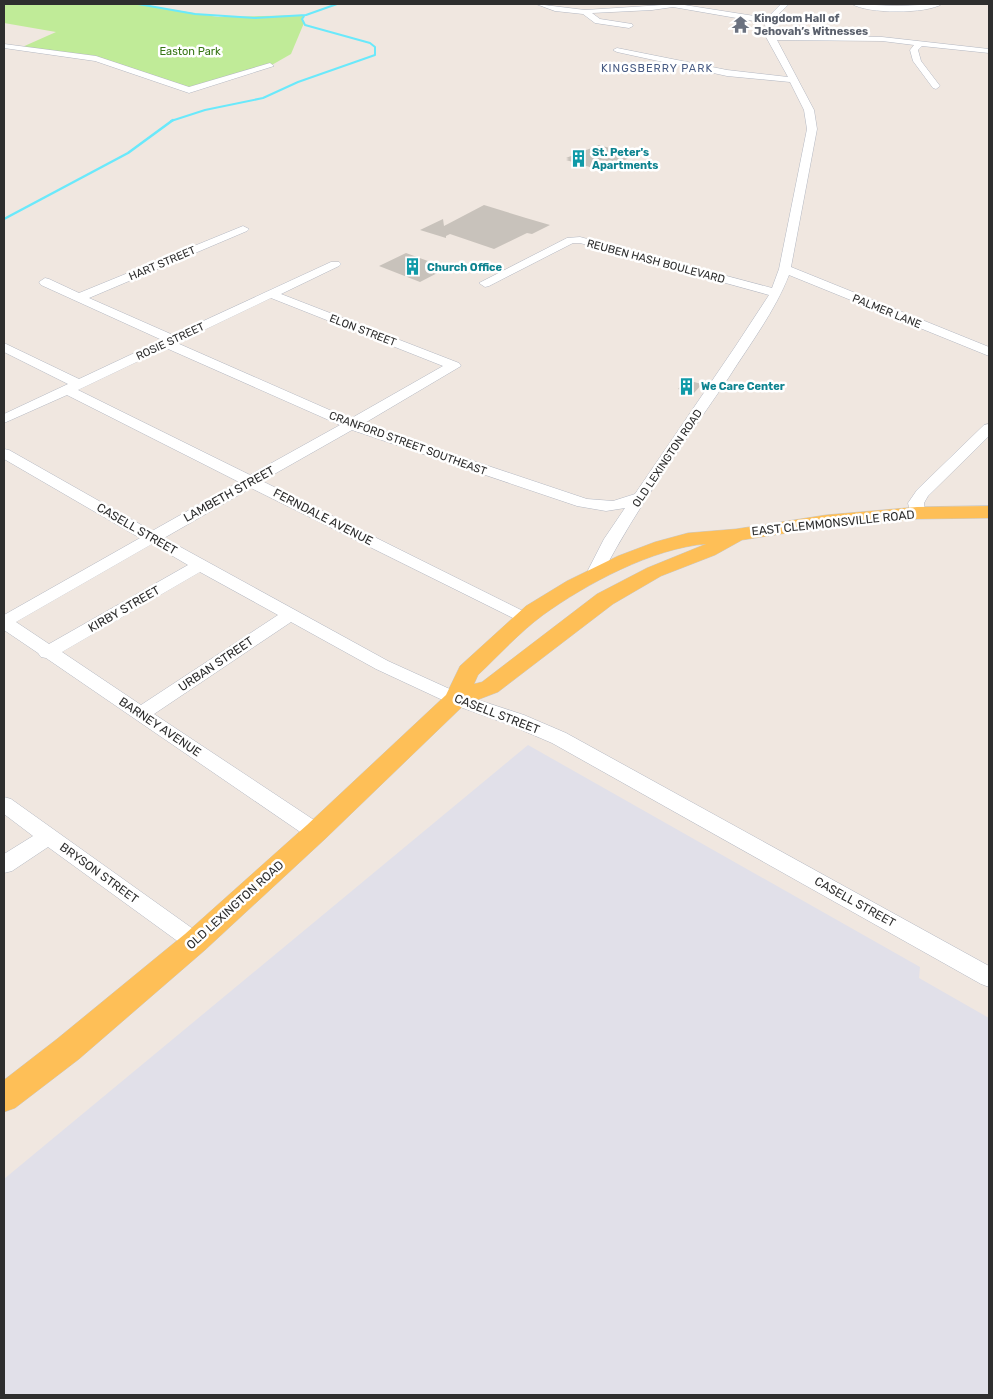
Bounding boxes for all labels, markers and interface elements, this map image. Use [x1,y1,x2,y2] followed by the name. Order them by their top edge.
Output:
[754,12,868,38] place label: Kingdom Hall of Jehovah’s Witnesses
[730,14,750,34] temple icon: Kingdom Hall of Jehovah’s Witnesses
[159,45,221,58] park label: Easton Park
[601,62,713,75] district label: KINGSBERRY PARK
[592,146,658,172] place label: St. Peter's Apartments
[568,148,588,168] building icon: St. Peter's Apartments
[585,237,726,286] street label: REUBEN HASH BOULEVARD
[127,243,198,283] street label: HART STREET
[403,257,423,277] building icon: Church Office
[427,261,503,274] place label: Church Office
[850,292,924,331] street label: PALMER LANE
[328,312,399,349] street label: ELON STREET
[134,320,207,363] street label: ROSIE STREET
[677,376,697,396] building icon: We Care Center
[701,380,785,393] place label: We Care Center
[630,407,705,510] street label: OLD LEXINGTON ROAD
[327,409,489,478] street label: CRANFORD STREET SOUTHEAST
[181,463,277,525] street label: LAMBETH STREET
[271,486,375,548] street label: FERNDALE AVENUE
[94,500,180,558] street label: CASELL STREET
[751,507,915,539] street label: EAST CLEMMONSVILLE ROAD
[86,583,162,635] street label: KIRBY STREET
[176,634,256,694] street label: URBAN STREET
[452,691,542,737] street label: CASELL STREET
[116,694,204,760] street label: BARNEY AVENUE
[57,840,141,906] street label: BRYSON STREET
[184,858,286,952] street label: OLD LEXINGTON ROAD
[812,874,898,930] street label: CASELL STREET

